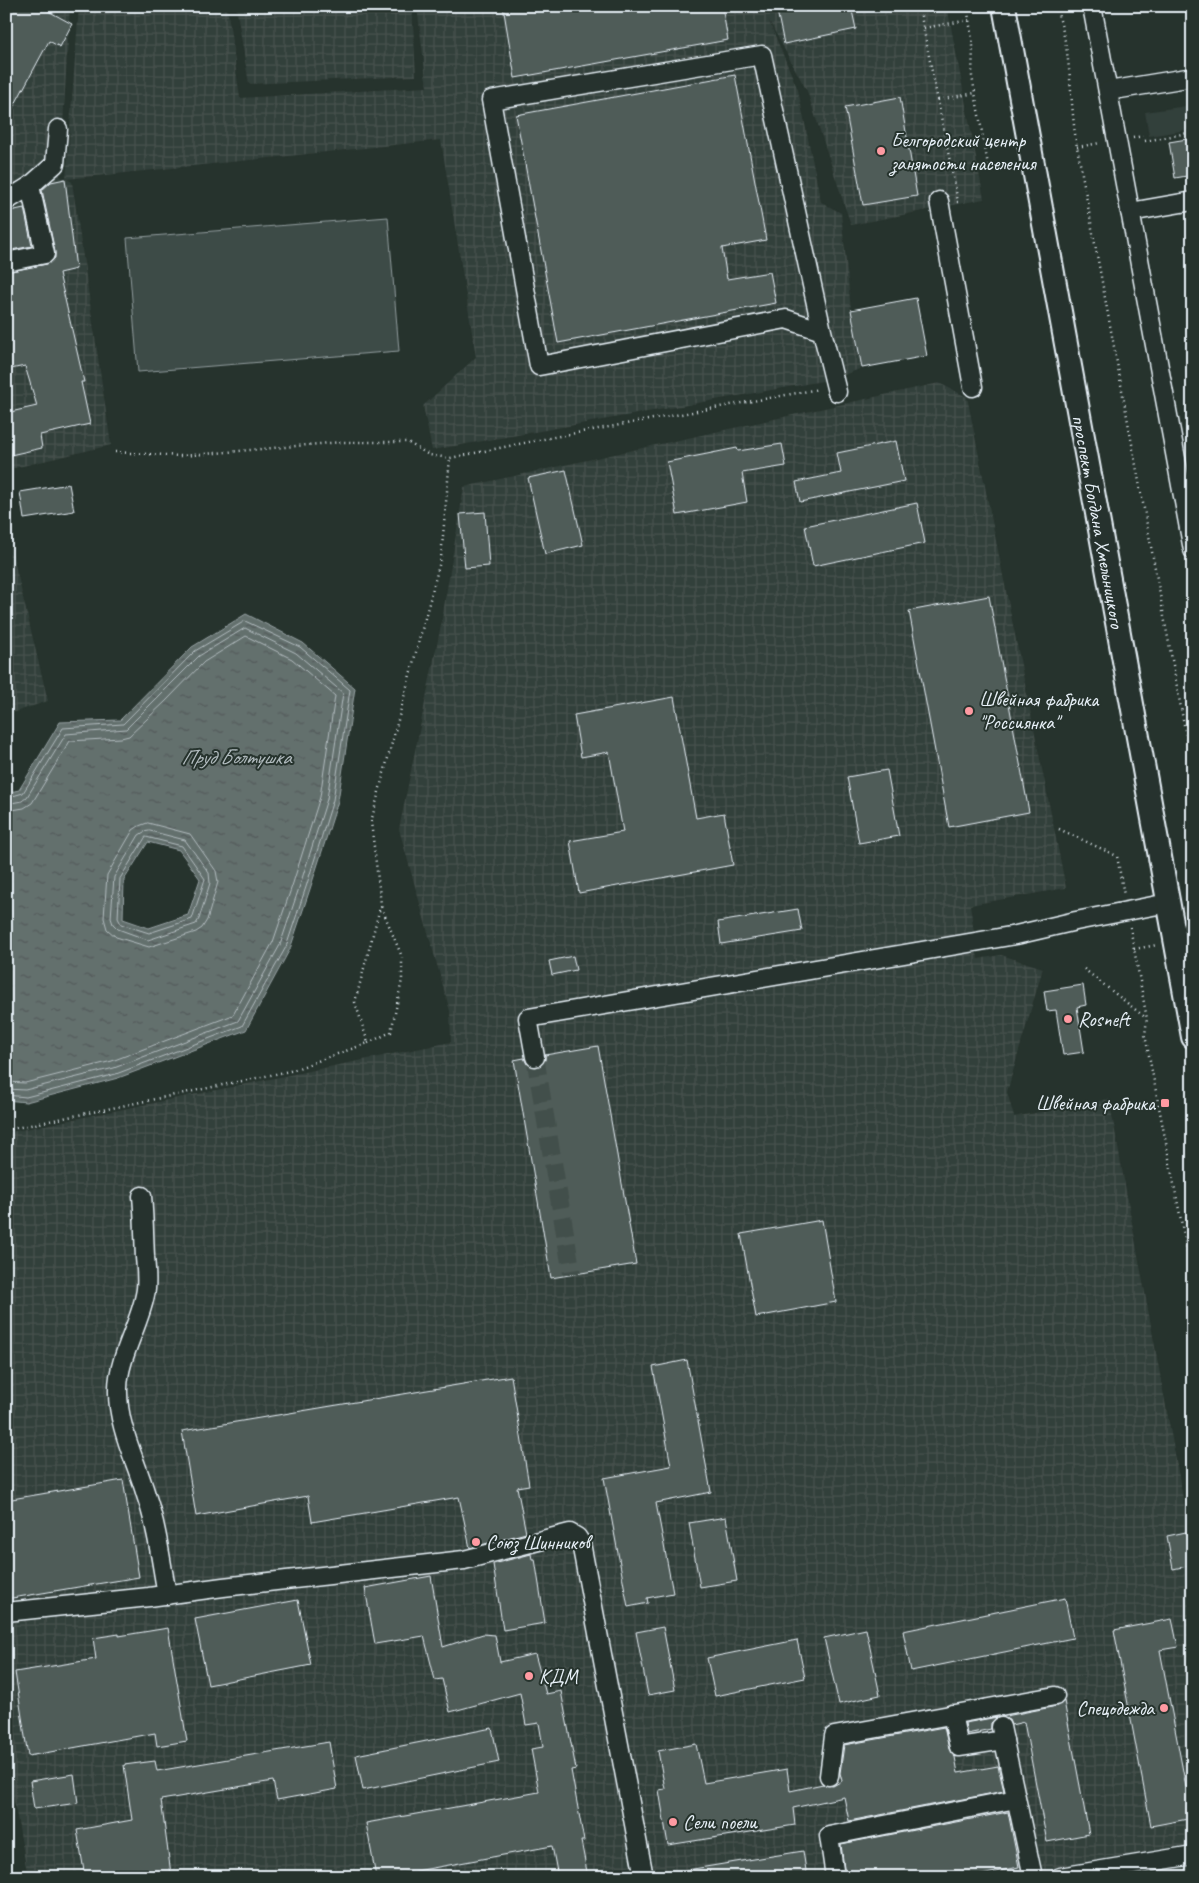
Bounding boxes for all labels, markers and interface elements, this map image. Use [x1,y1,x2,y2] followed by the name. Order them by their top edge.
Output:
[888,128,1038,177] place label: Белгородский центр занятости населения
[875,145,887,157] marker: Белгородский центр занятости населения
[1067,413,1130,631] street label: проспект Богдана Хмельницкого
[979,687,1100,735] place label: Швейная фабрика "Россиянка"
[963,705,975,717] marker: Швейная фабрика "Россиянка"
[181,744,293,770] water label: Пруд Болтушка
[1078,1007,1132,1032] place label: Rosneft
[1062,1013,1074,1025] marker: Rosneft
[1036,1091,1157,1116] place label: Швейная фабрика
[1159,1097,1171,1109] marker: Швейная фабрика
[486,1530,593,1556] place label: Союз Шинников
[470,1536,482,1548] marker: Союз Шинников
[539,1664,579,1689] place label: КДМ
[523,1670,535,1682] marker: КДМ
[1077,1696,1155,1721] place label: Спецодежда
[1158,1702,1170,1714] marker: Спецодежда
[683,1810,758,1835] place label: Сели поели
[667,1816,679,1828] marker: Сели поели

